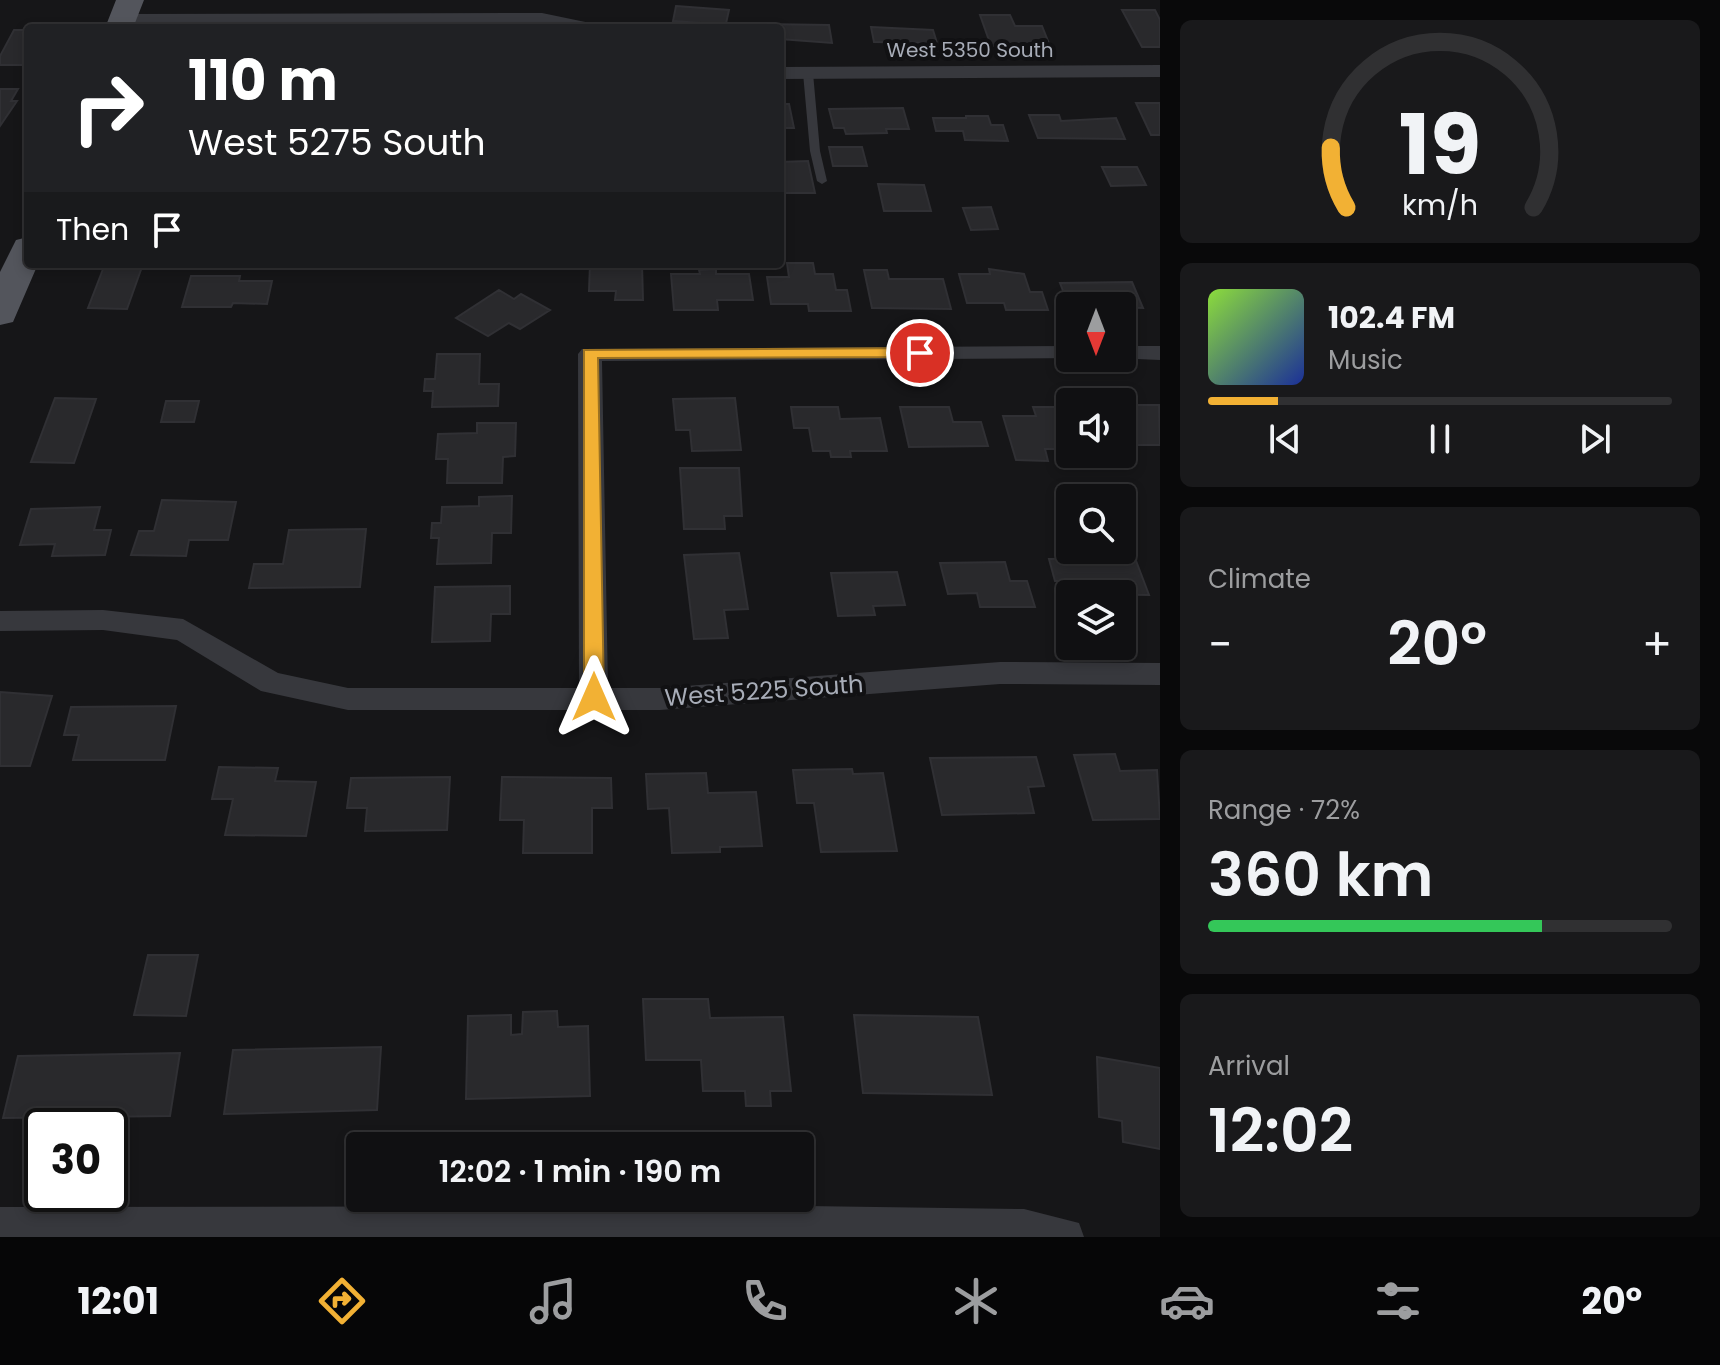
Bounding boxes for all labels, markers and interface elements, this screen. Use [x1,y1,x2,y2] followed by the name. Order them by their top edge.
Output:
[886,36,1054,64] street label: West 5350 South
[188,41,338,120] text: 110 m
[56,56,160,160] icon: right
[1399,86,1481,202] text: 19
[188,117,486,168] text: West 5275 South
[1402,185,1478,225] text: km/h
[56,208,129,251] text: Then
[145,208,189,252] icon: arrive
[1056,292,1136,372] north arrow
[1056,292,1136,660] map controls
[1328,296,1455,339] text: 102.4 FM
[886,319,954,387] pin
[898,331,942,375] icon: arrive
[1328,342,1403,378] text: Music
[1056,388,1136,468] button: sound
[1263,417,1307,461] icon: previous
[1418,417,1462,461] icon: pause
[1573,417,1617,461] icon: next
[1056,484,1136,564] button: search
[1208,561,1311,597] text: Climate
[1056,580,1136,660] button: layers
[1387,602,1487,686] text: 20°
[1208,614,1232,675] text: −
[1642,614,1672,675] text: +
[552,655,636,739] position arrow
[664,667,864,714] street label: West 5225 South
[1208,792,1360,828] text: Range · 72%
[1208,833,1433,917] text: 360 km
[1208,1048,1290,1084] text: Arrival
[1208,1089,1353,1173] text: 12:02
[24,1108,128,1212] speed limit sign: 30
[439,1150,721,1193] text: 12:02 · 1 min · 190 m
[314,1273,370,1329] icon: directions
[525,1273,581,1329] icon: music
[737,1273,793,1329] icon: phone
[948,1273,1004,1329] icon: climate
[1159,1273,1215,1329] icon: car
[1370,1273,1426,1329] icon: filters
[78,1276,159,1327] text: 12:01
[1582,1276,1642,1327] text: 20°

